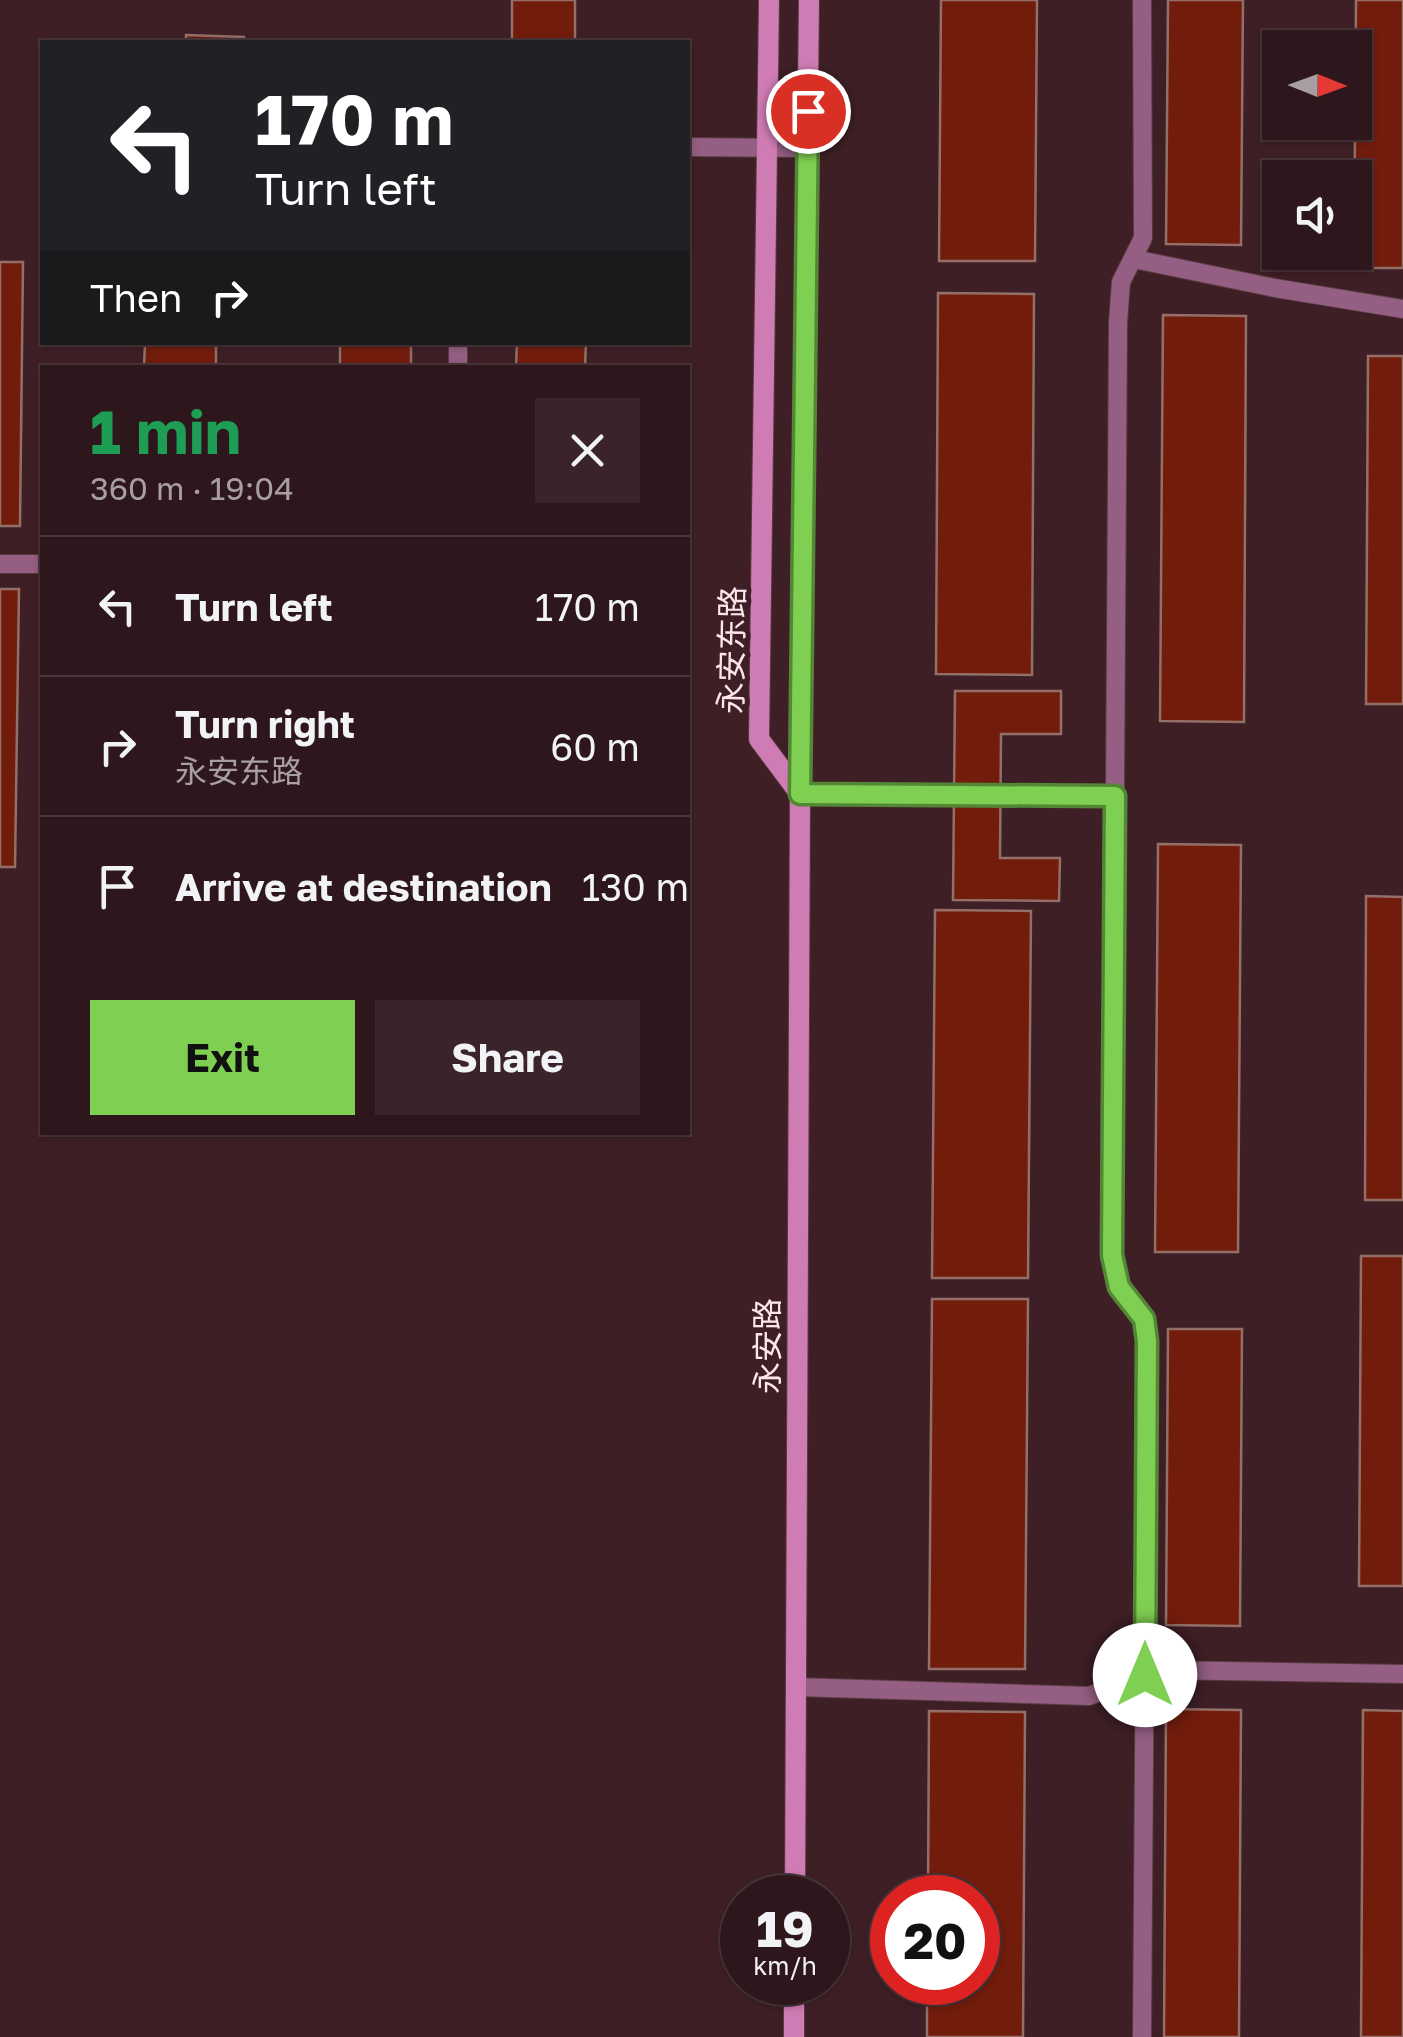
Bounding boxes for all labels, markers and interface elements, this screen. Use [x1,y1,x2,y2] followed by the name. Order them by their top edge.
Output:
[1262,30,1372,140] north arrow
[1262,30,1372,270] map controls
[766,69,851,154] pin
[255,76,453,160] text: 170 m
[90,80,220,210] icon: left
[781,84,836,139] icon: arrive
[1262,160,1372,270] button: sound
[255,161,437,215] text: Turn left
[202,270,257,325] icon: right
[90,275,182,320] text: Then
[90,395,241,467] text: 1 min
[535,398,640,503] button: close
[90,469,294,507] text: 360 m · 19:04
[90,579,145,634] icon: left
[175,584,333,629] text: Turn left
[535,584,640,629] text: 170 m
[711,586,751,714] street label: 永安东路
[175,701,355,746] text: Turn right
[90,719,145,774] icon: right
[550,724,640,769] text: 60 m
[175,752,303,790] text: 永安东路
[90,859,145,914] icon: arrive
[175,864,552,909] text: Arrive at destination
[582,864,689,909] text: 130 m
[90,1000,355,1115] button: Exit
[375,1000,640,1115] button: Share
[748,1298,786,1394] street label: 永安路
[1093,1623,1197,1727] position arrow
[870,1875,1000,2005] speed limit sign: 20
[756,1898,814,1958] text: 19
[753,1950,817,1981] text: km/h

